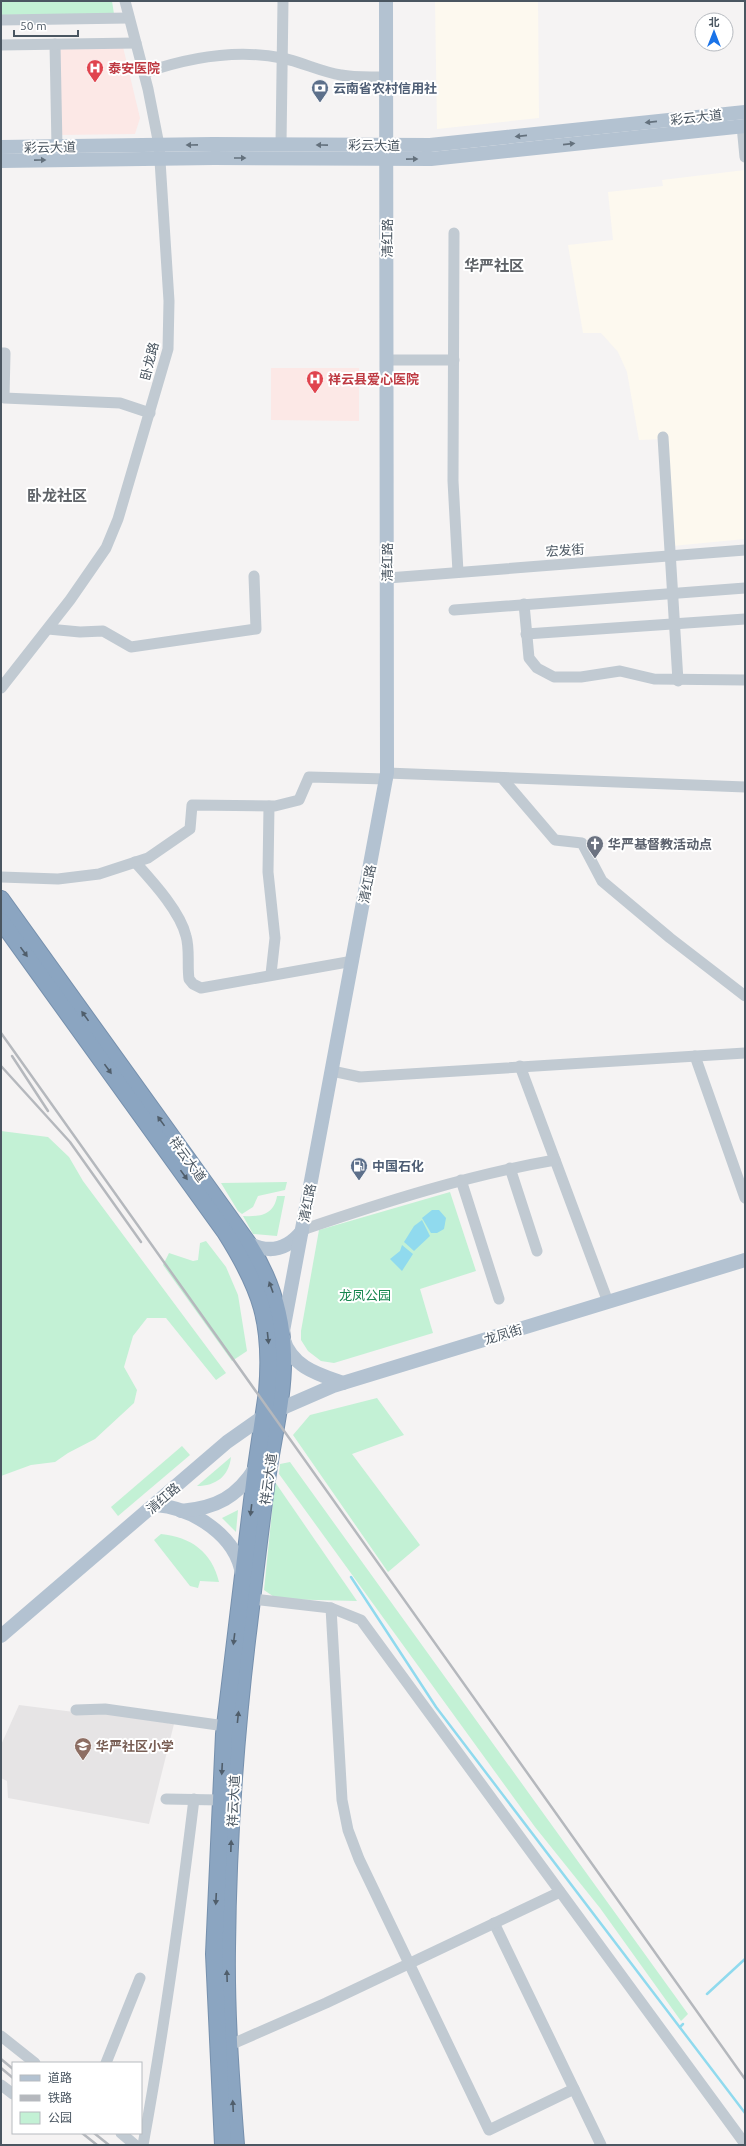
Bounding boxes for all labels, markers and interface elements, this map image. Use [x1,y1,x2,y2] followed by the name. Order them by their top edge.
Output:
[14,12,78,38] scale bar
[694,12,734,52] north arrow
[709,16,720,28] text: 北
[20,19,47,32] text: 50 m
[85,58,105,83] hospital icon: 泰安医院
[108,61,160,75] place label: 泰安医院
[310,78,330,103] bank icon: 云南省农村信用社
[333,81,437,95] place label: 云南省农村信用社
[669,107,723,127] street label: 彩云大道
[644,119,657,126] one-way arrow
[515,132,527,139] one-way arrow
[348,138,400,152] street label: 彩云大道
[24,140,76,154] street label: 彩云大道
[186,141,198,148] one-way arrow
[316,141,328,148] one-way arrow
[563,141,575,147] one-way arrow
[234,155,247,161] one-way arrow
[406,156,419,162] one-way arrow
[34,157,47,163] one-way arrow
[380,218,394,258] street label: 清红路
[464,257,524,274] district label: 华严社区
[137,340,161,382] street label: 卧龙路
[305,369,325,394] hospital icon: 祥云县爱心医院
[328,372,419,386] place label: 祥云县爱心医院
[27,487,87,504] district label: 卧龙社区
[380,542,394,582] street label: 清红路
[545,542,585,558] street label: 宏发街
[585,834,605,859] church icon: 华严基督教活动点
[608,837,712,851] place label: 华严基督教活动点
[356,864,378,904] street label: 清红路
[20,947,28,958] one-way arrow
[81,1010,89,1021] one-way arrow
[104,1064,112,1075] one-way arrow
[157,1116,165,1127] one-way arrow
[167,1134,209,1184] street label: 祥云大道
[349,1156,369,1181] fuel station icon: 中国石化
[372,1159,424,1173] place label: 中国石化
[180,1169,188,1180] one-way arrow
[296,1183,318,1223] street label: 清红路
[268,1281,274,1293] one-way arrow
[339,1288,391,1302] park label: 龙凤公园
[482,1322,524,1346] street label: 龙凤街
[264,1332,271,1344] one-way arrow
[257,1452,279,1506] street label: 祥云大道
[144,1480,182,1516] street label: 清红路
[248,1504,254,1516] one-way arrow
[231,1633,238,1645] one-way arrow
[235,1711,242,1723] one-way arrow
[73,1736,93,1761] school or university icon: 华严社区小学
[96,1739,174,1753] place label: 华严社区小学
[219,1763,225,1776] one-way arrow
[225,1775,241,1827] street label: 祥云大道
[228,1839,234,1852] one-way arrow
[213,1892,219,1905] one-way arrow
[224,1969,230,1982] one-way arrow
[12,2062,142,2134] legend
[48,2071,72,2084] text: 道路
[48,2091,72,2104] text: 铁路
[230,2099,236,2112] one-way arrow
[48,2111,72,2124] text: 公园

